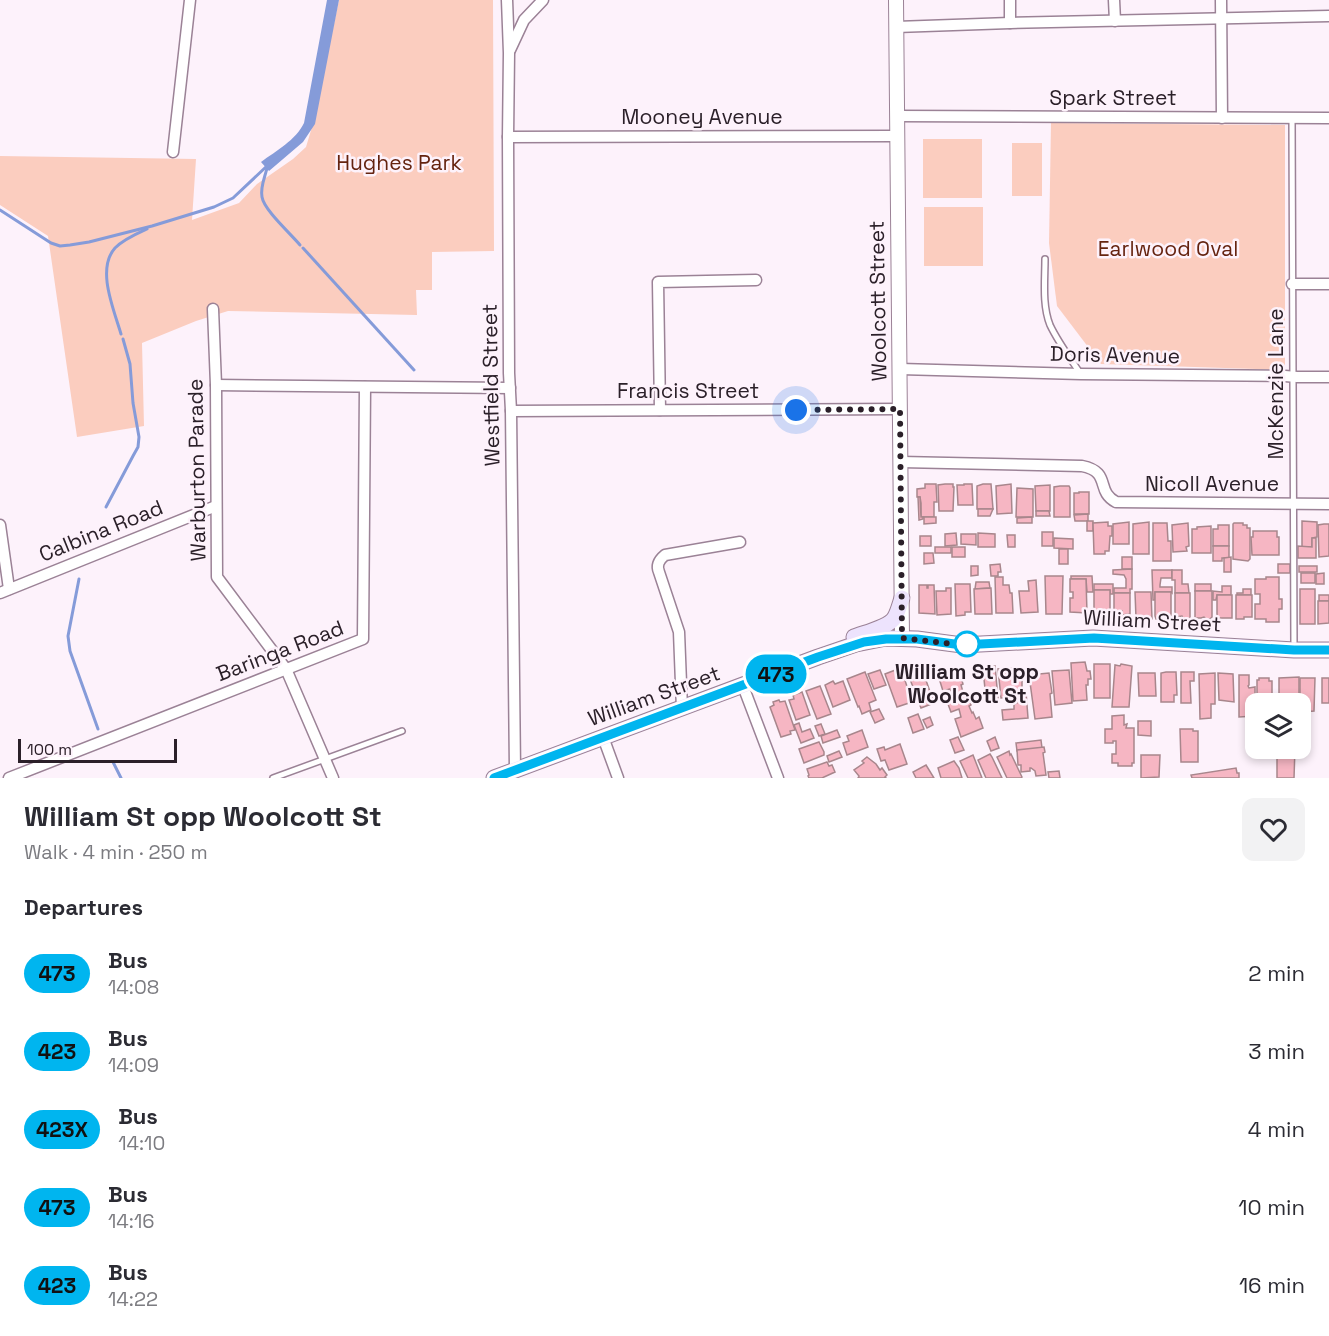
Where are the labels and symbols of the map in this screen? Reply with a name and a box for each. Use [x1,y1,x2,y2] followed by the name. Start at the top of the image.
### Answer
[1049,84,1177,111] street label: Spark Street
[621,103,783,130] street label: Mooney Avenue
[336,149,462,176] park label: Hughes Park
[863,220,892,382] street label: Woolcott Street
[1098,235,1238,262] park label: Earlwood Oval
[476,303,505,467] street label: Westfield Street
[1262,308,1289,460] street label: McKenzie Lane
[1050,340,1180,369] street label: Doris Avenue
[617,377,759,404] street label: Francis Street
[181,378,212,562] street label: Warburton Parade
[781,395,811,425] your location
[1145,470,1279,497] street label: Nicoll Avenue
[35,493,167,568] street label: Calbina Road
[1082,603,1222,638] street label: William Street
[212,614,347,687] street label: Baringa Road
[954,631,980,657] marker: William St opp Woolcott St
[742,654,810,694] line badge: 473
[895,658,1039,709] place label: William St opp Woolcott St
[584,659,724,732] street label: William Street
[18,736,177,764] scale bar

